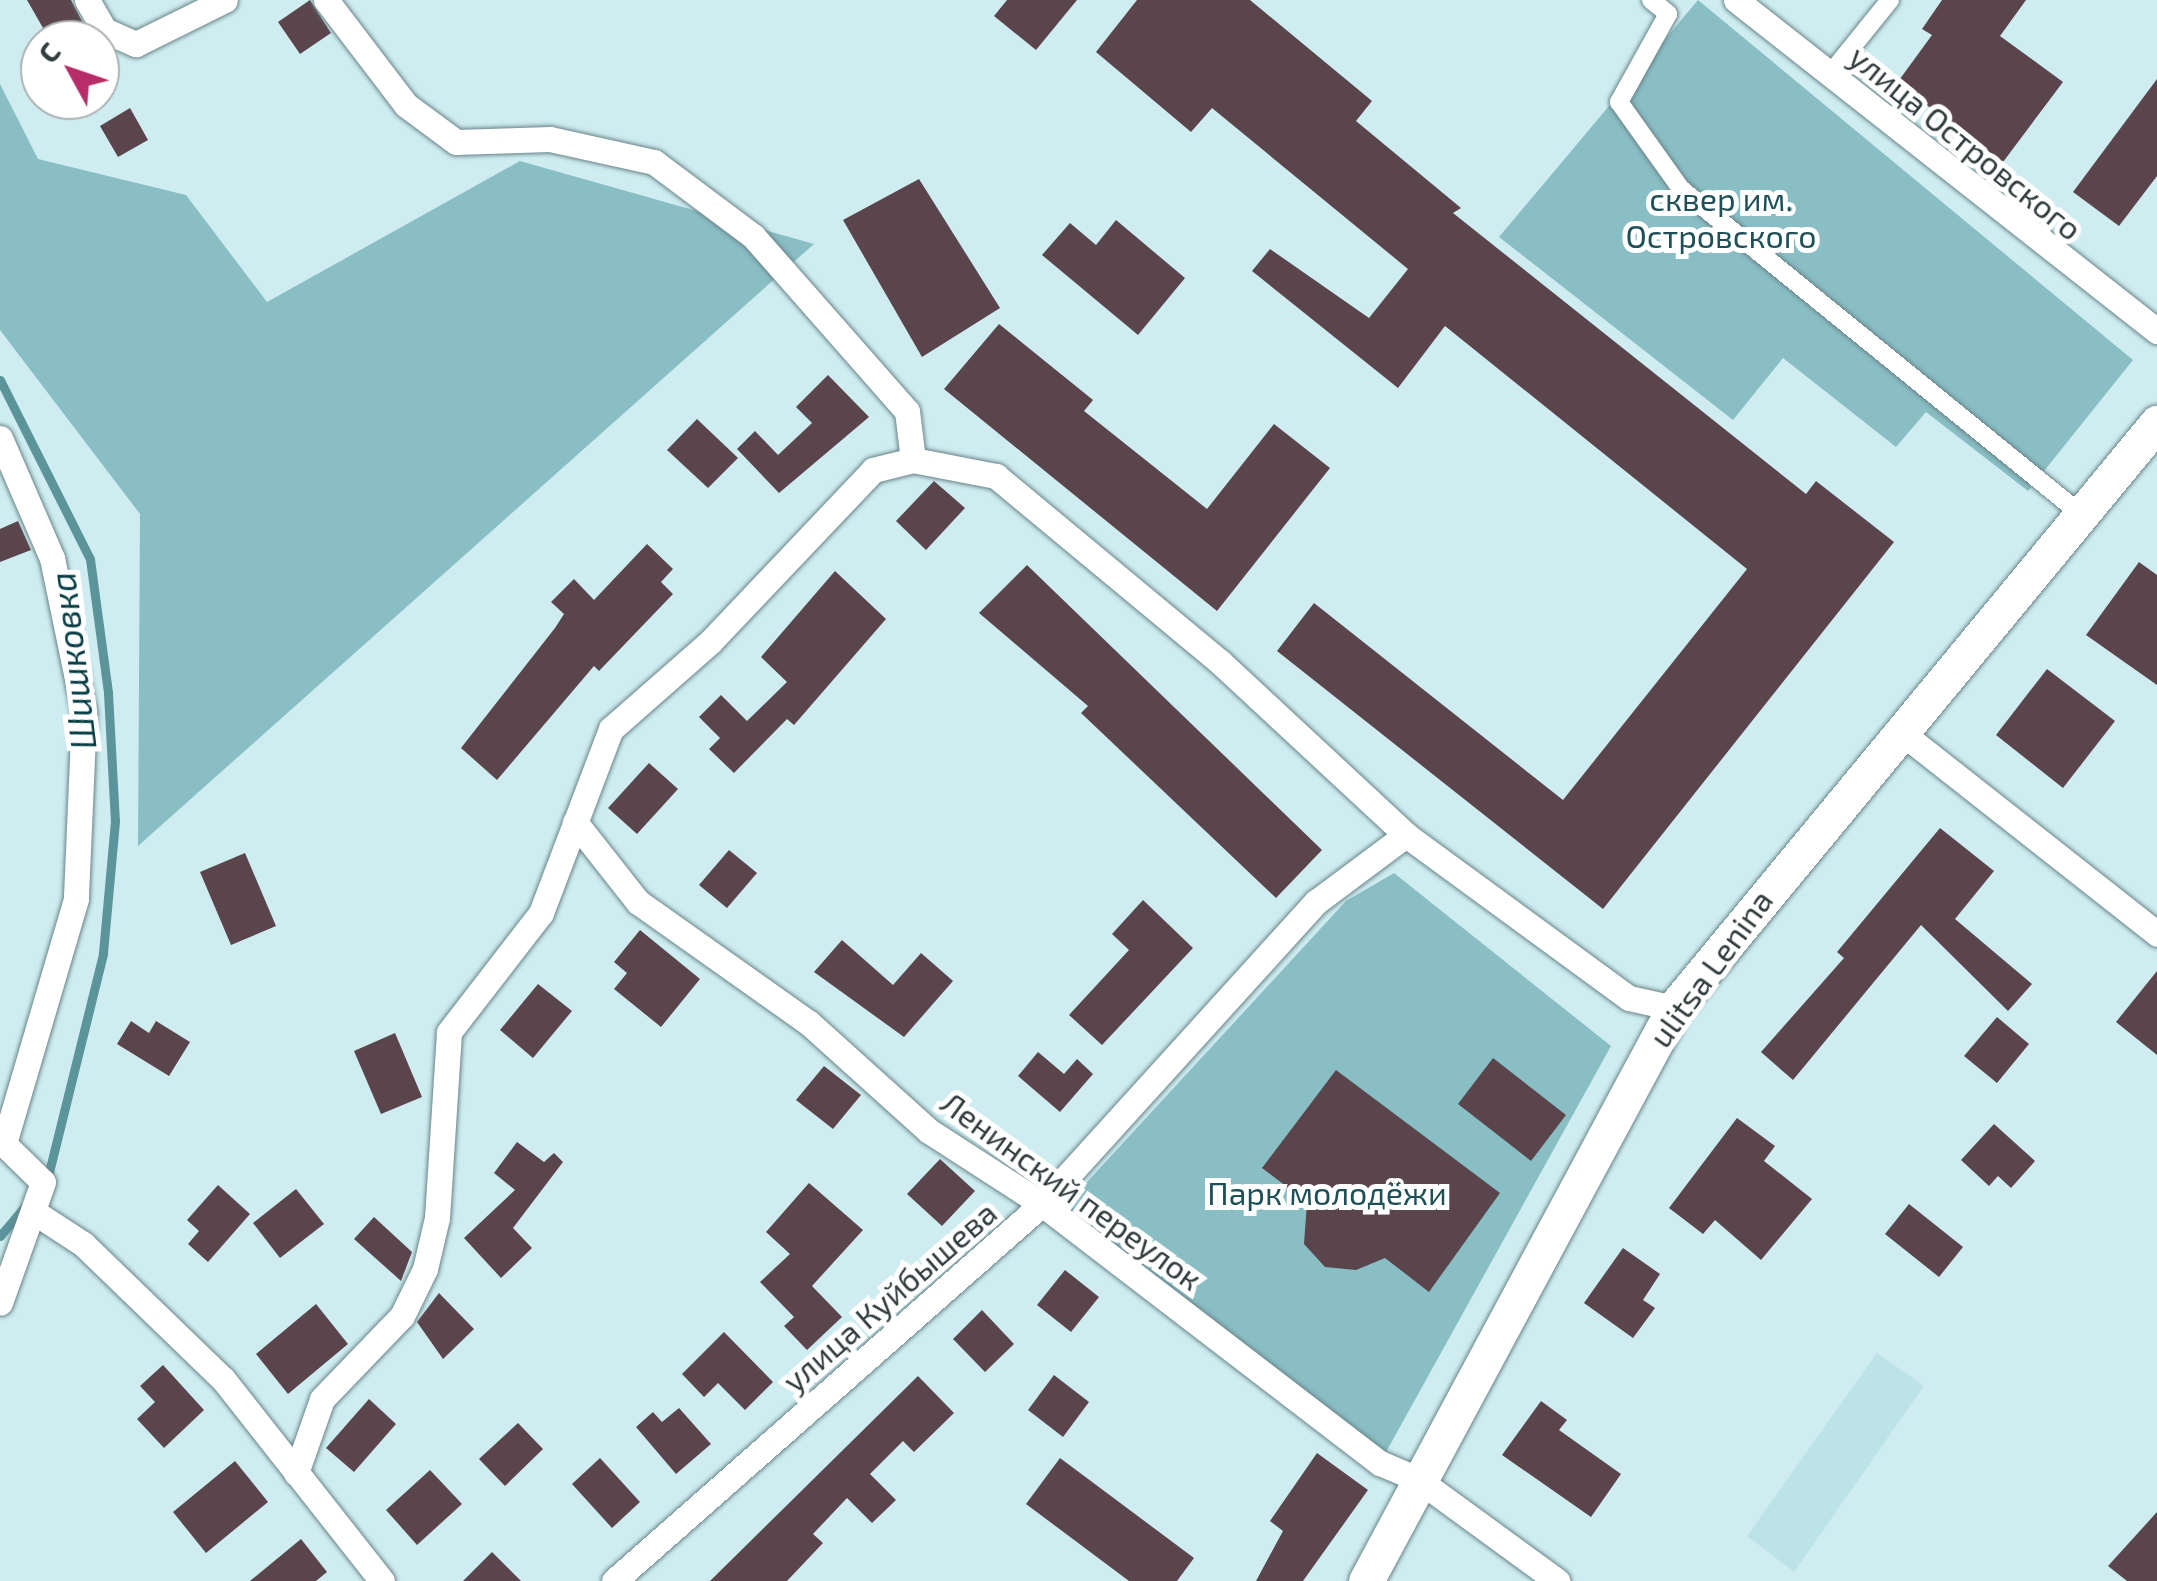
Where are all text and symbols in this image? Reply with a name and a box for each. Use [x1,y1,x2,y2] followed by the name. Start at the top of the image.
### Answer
[20,20,120,120] north arrow
[30,35,67,69] text: С
[1842,37,2090,247] street label: улица Островского
[1625,180,1817,255] park label: сквер им. Островского
[40,570,104,752] water label: Шишковка
[1640,882,1780,1054] street label: ulitsa Lenina
[934,1083,1210,1297] street label: Ленинский переулок
[1207,1173,1447,1211] park label: Парк молодёжи
[774,1193,1004,1399] street label: улица Куйбышева

